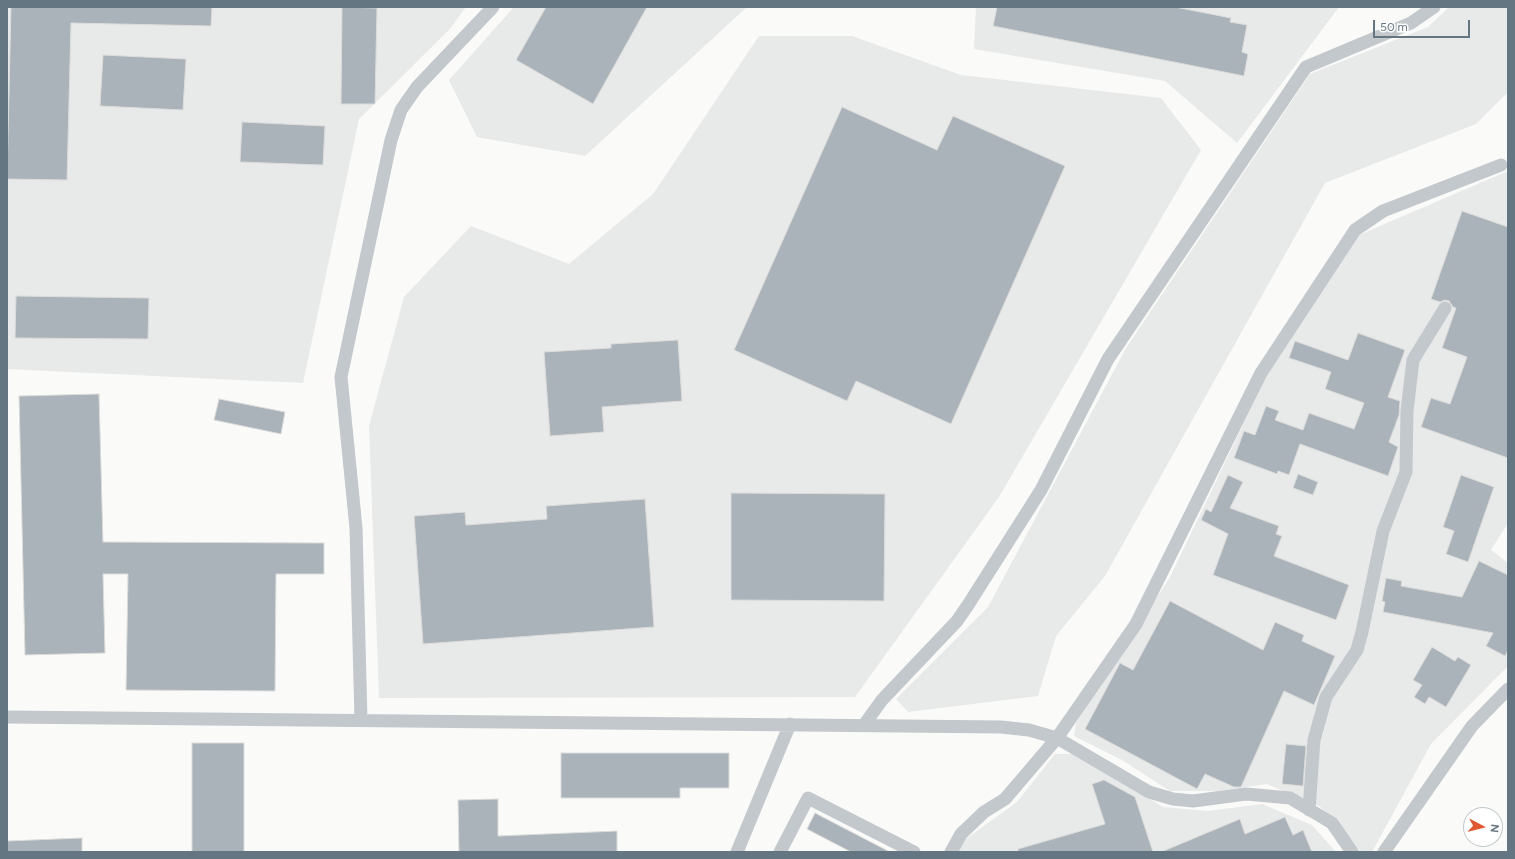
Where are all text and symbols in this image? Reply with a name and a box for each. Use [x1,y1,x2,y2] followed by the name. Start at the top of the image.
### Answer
[1375,12,1472,38] scale bar
[1380,20,1408,34] text: 50 m
[1463,807,1503,847] north arrow
[1487,823,1501,833] text: N

